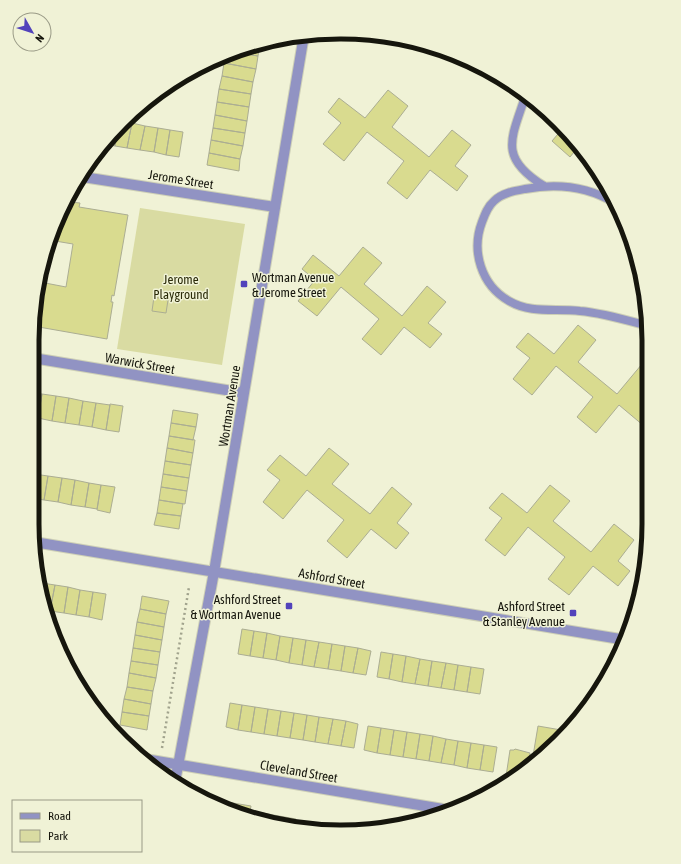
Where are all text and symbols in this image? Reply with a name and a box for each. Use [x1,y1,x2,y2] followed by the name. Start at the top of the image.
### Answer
[12,12,52,52] north arrow
[33,32,46,45] text: N
[147,167,215,192] street label: Jerome Street
[252,270,334,300] place label: Wortman Avenue & Jerome Street
[153,272,209,302] park label: Jerome Playground
[239,279,249,289] marker: Wortman Avenue & Jerome Street
[104,350,176,377] street label: Warwick Street
[216,364,243,448] street label: Wortman Avenue
[297,565,367,592] street label: Ashford Street
[190,592,281,622] place label: Ashford Street & Wortman Avenue
[483,599,565,629] place label: Ashford Street & Stanley Avenue
[284,601,294,611] marker: Ashford Street & Wortman Avenue
[568,608,578,618] marker: Ashford Street & Stanley Avenue
[259,757,339,786] street label: Cleveland Street
[12,800,142,852] legend
[48,809,71,823] text: Road
[48,829,69,843] text: Park

